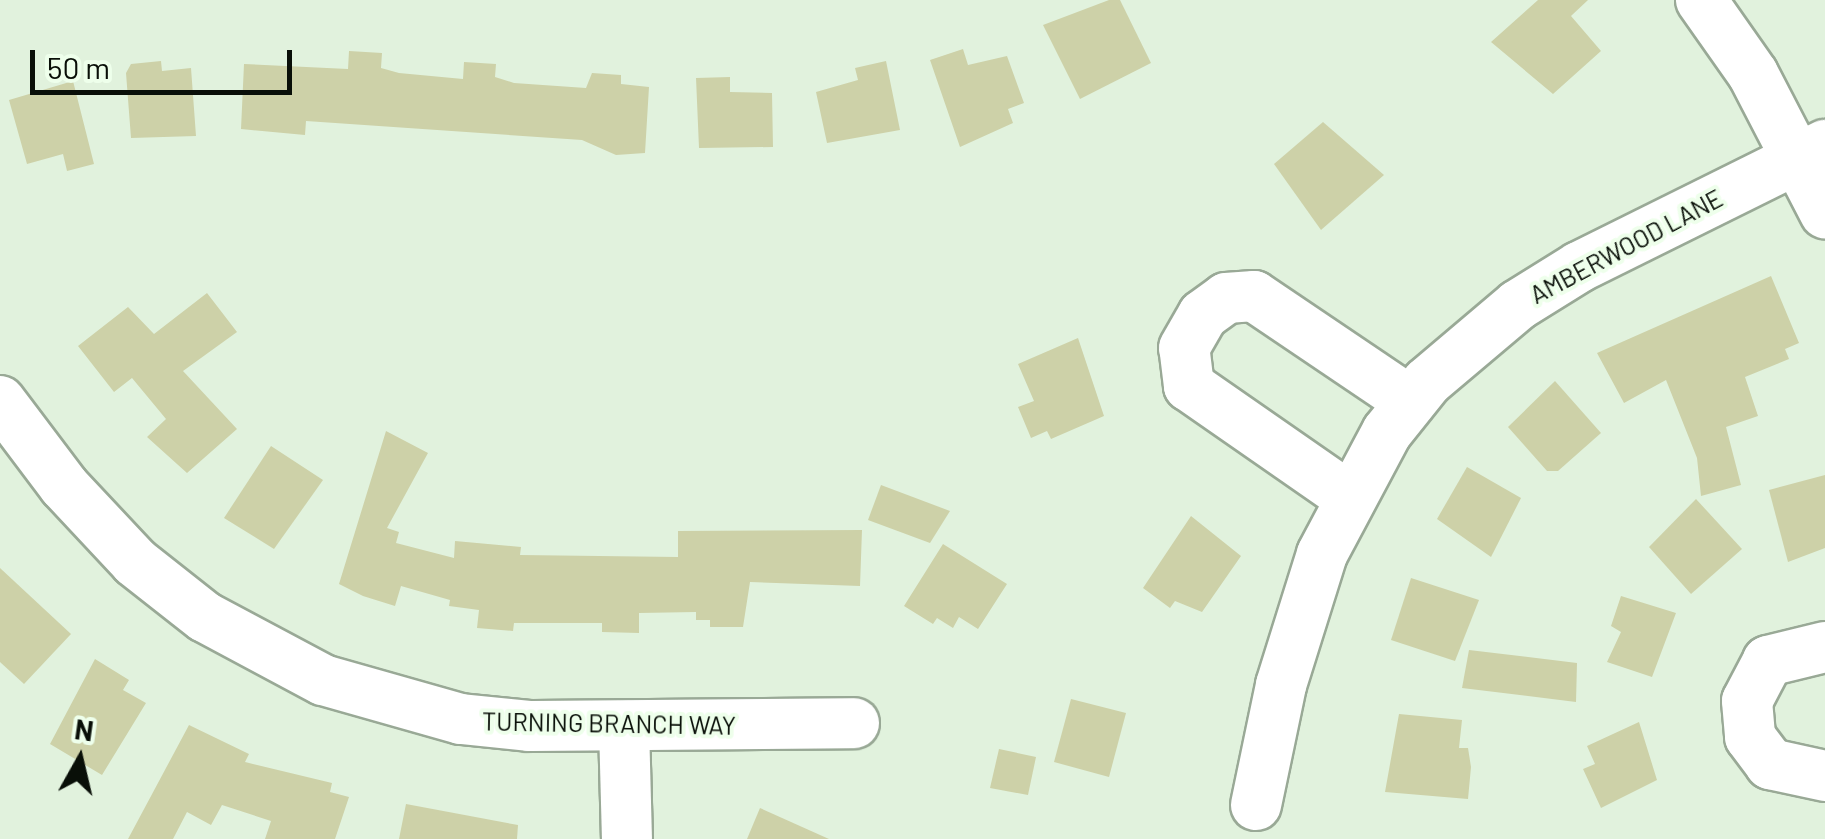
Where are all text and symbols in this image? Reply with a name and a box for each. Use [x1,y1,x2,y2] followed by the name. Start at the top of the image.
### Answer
[35,30,298,92] scale bar
[47,49,110,85] text: 50 m
[1524,183,1728,309] street label: AMBERWOOD LANE
[482,706,736,740] street label: TURNING BRANCH WAY
[30,709,130,809] north arrow
[73,711,96,747] text: N

